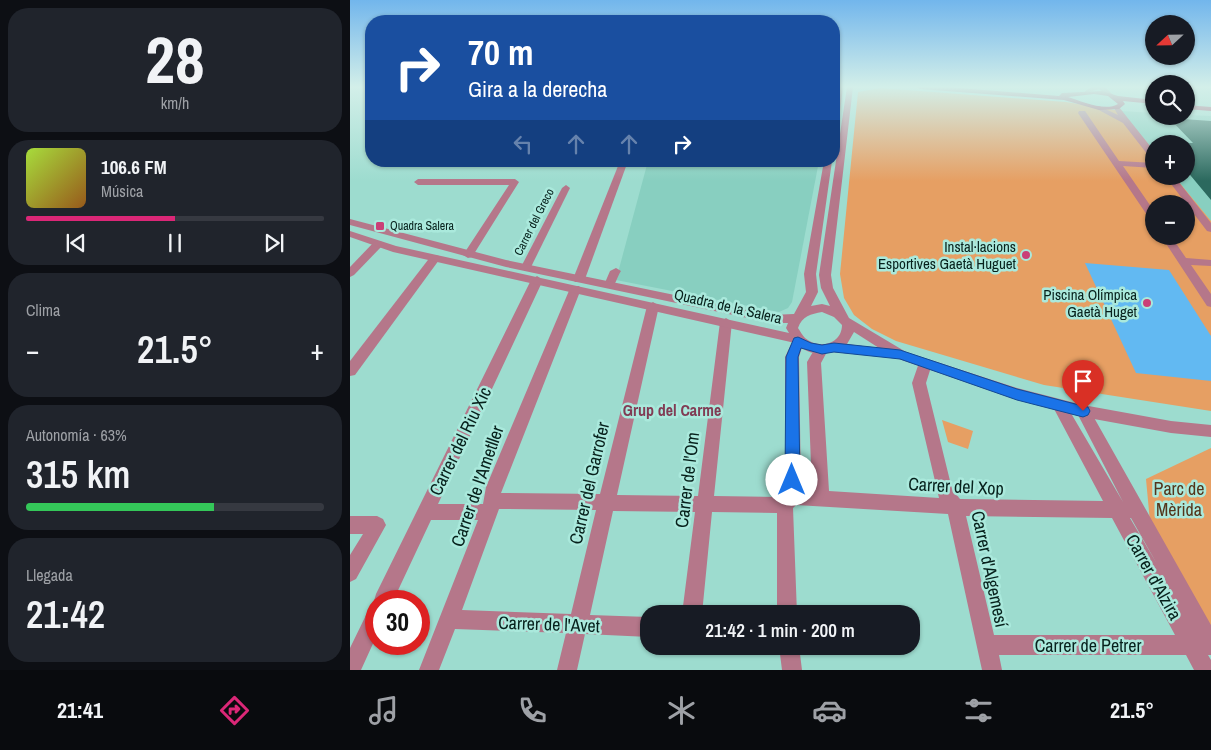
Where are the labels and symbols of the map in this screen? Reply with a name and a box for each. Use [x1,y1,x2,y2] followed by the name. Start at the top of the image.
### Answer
[1145,15,1195,65] north arrow
[510,186,558,258] street label: Carrer del Greco
[390,218,455,234] place label: Quadra Salera
[374,220,386,232] marker: Quadra Salera
[878,236,1017,274] place label: Instal·lacions Esportives Gaetà Huguet
[1020,249,1032,261] marker: Instal·lacions Esportives Gaetà Huguet
[672,283,784,329] street label: Quadra de la Salera
[1043,284,1138,322] place label: Piscina Olímpica Gaetà Huget
[1141,297,1153,309] marker: Piscina Olímpica Gaetà Huget
[1062,360,1104,411] pin
[423,382,497,500] street label: Carrer del Riu Xic
[623,399,721,421] district label: Grup del Carme
[563,419,615,547] street label: Carrer del Garrofer
[445,422,509,550] street label: Carrer de l'Ametller
[669,431,705,529] street label: Carrer de l'Om
[765,453,817,505] position arrow
[908,471,1004,501] street label: Carrer del Xop
[1154,476,1204,522] park label: Parc de Mèrida
[965,508,1015,630] street label: Carrer d'Algemesí
[1120,530,1188,624] street label: Carrer d'Alzira
[365,590,430,655] speed limit sign: 30
[498,610,600,638] street label: Carrer de l'Avet
[1035,633,1141,658] street label: Carrer de Petrer

